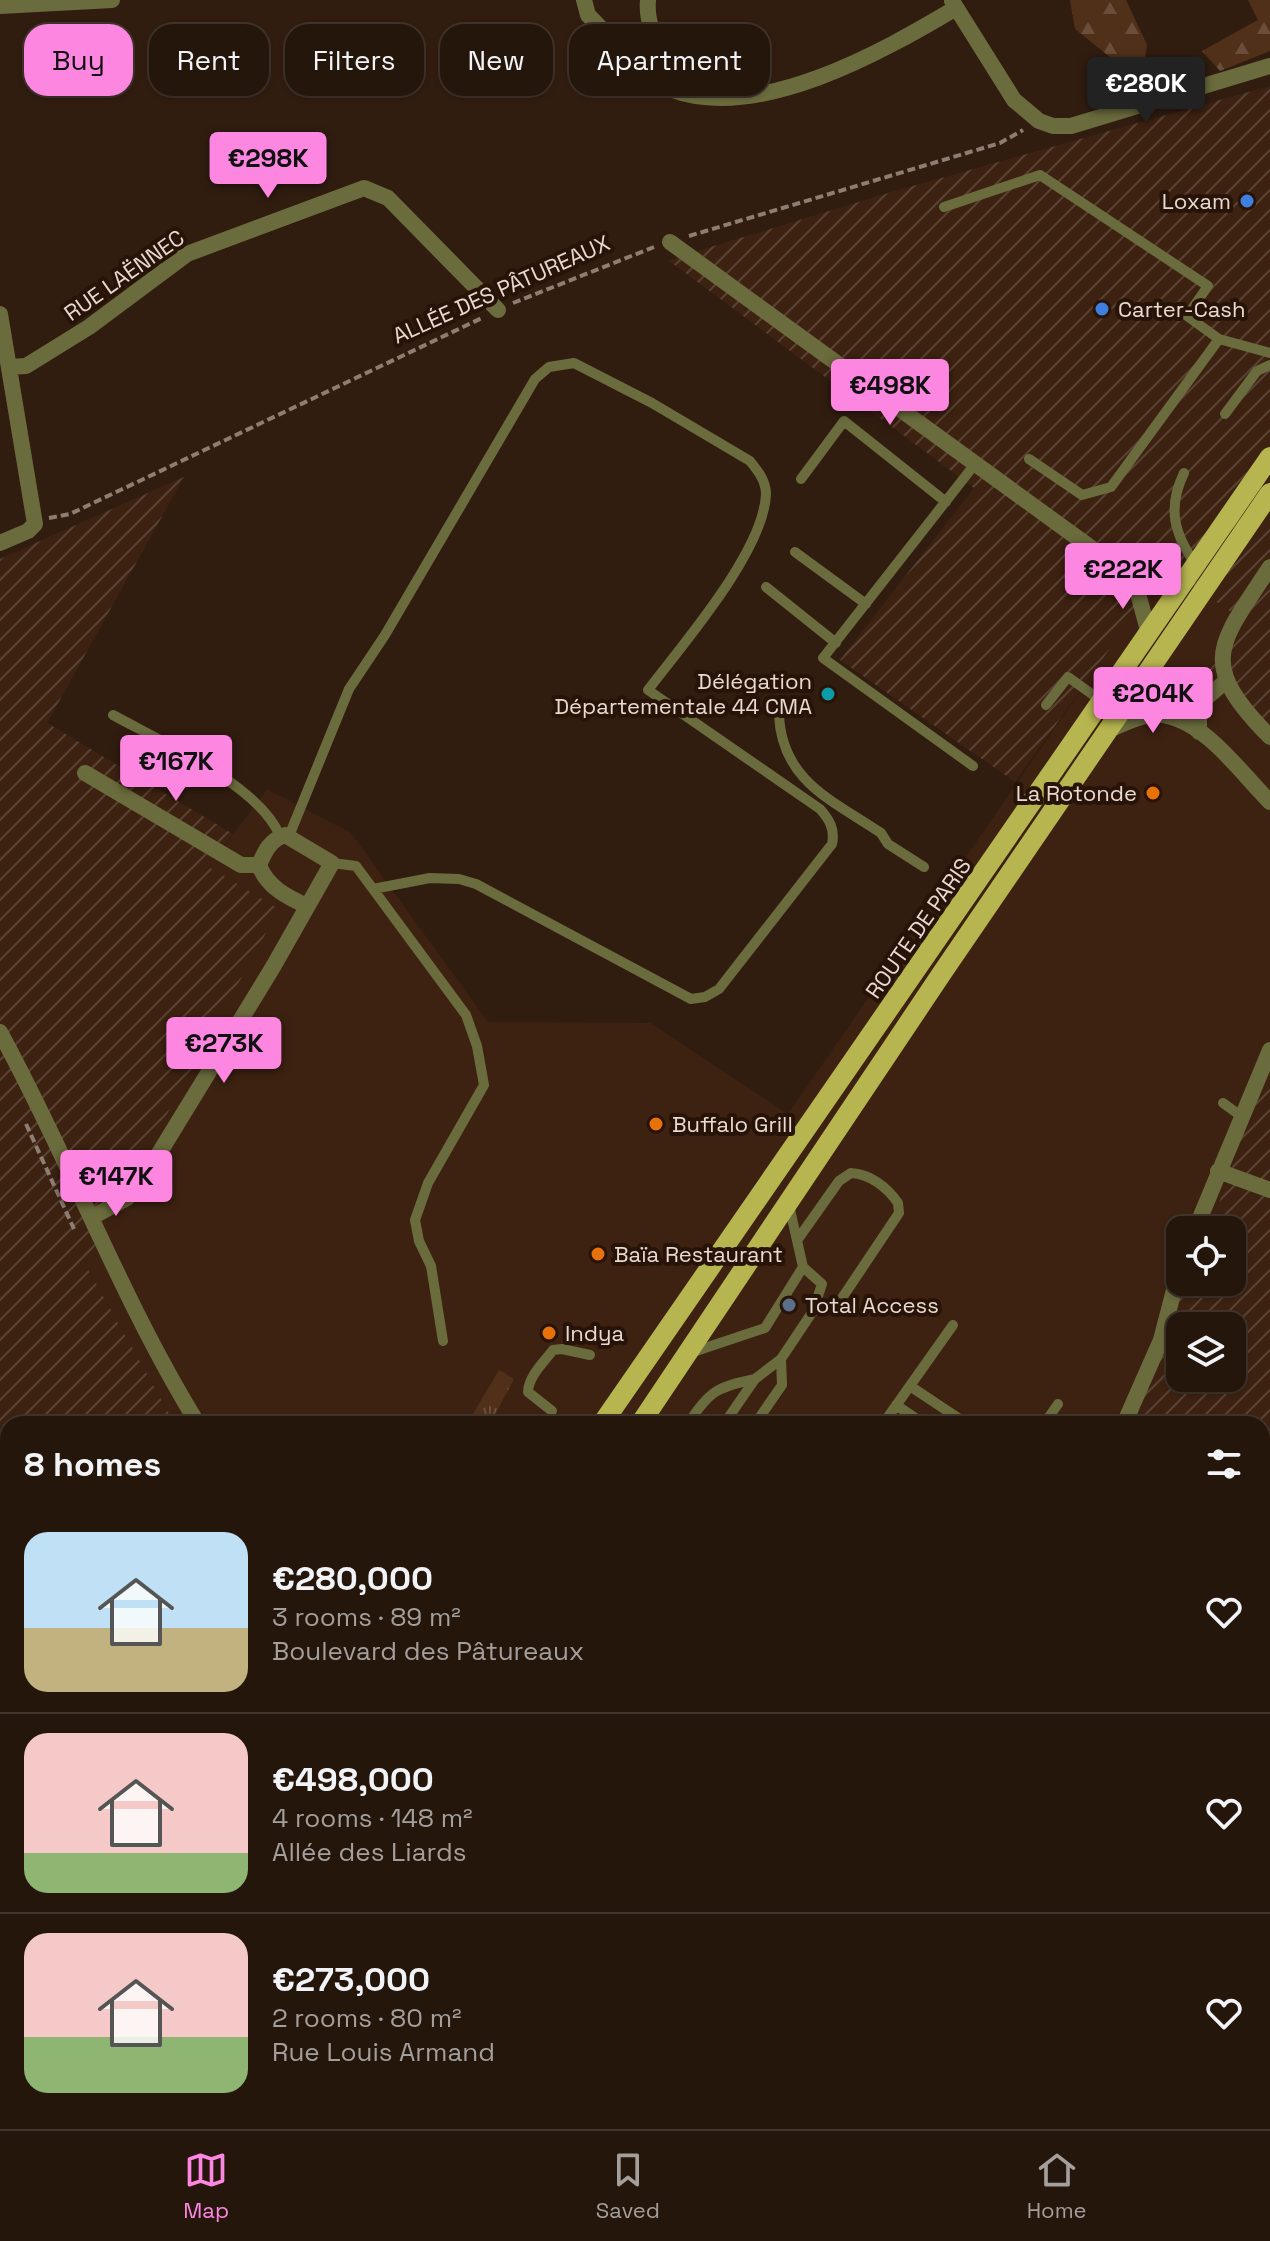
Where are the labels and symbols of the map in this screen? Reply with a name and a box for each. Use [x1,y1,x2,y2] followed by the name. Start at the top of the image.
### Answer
[1090,57,1202,125] pin: €280K
[212,132,324,200] pin: €298K
[1162,187,1231,215] place label: Loxam
[1238,192,1256,210] marker: Loxam
[58,223,190,327] street label: RUE LAËNNEC
[388,228,614,350] street label: ALLÉE DES PÂTUREAUX
[1118,295,1245,323] place label: Carter-Cash
[1093,300,1111,318] marker: Carter-Cash
[834,359,946,427] pin: €498K
[1067,543,1179,611] pin: €222K
[554,667,812,720] place label: Délégation Départementale 44 CMA
[1097,667,1209,735] pin: €204K
[819,685,837,703] marker: Délégation Départementale 44 CMA
[120,735,232,803] pin: €167K
[1016,779,1137,807] place label: La Rotonde
[1144,784,1162,802] marker: La Rotonde
[859,852,977,1004] street label: ROUTE DE PARIS
[168,1017,280,1085] pin: €273K
[672,1110,793,1138] place label: Buffalo Grill
[647,1115,665,1133] marker: Buffalo Grill
[60,1150,172,1218] pin: €147K
[614,1240,783,1268] place label: Baïa Restaurant
[589,1245,607,1263] marker: Baïa Restaurant
[805,1291,939,1319] place label: Total Access
[780,1296,798,1314] marker: Total Access
[565,1319,624,1347] place label: Indya
[540,1324,558,1342] marker: Indya

